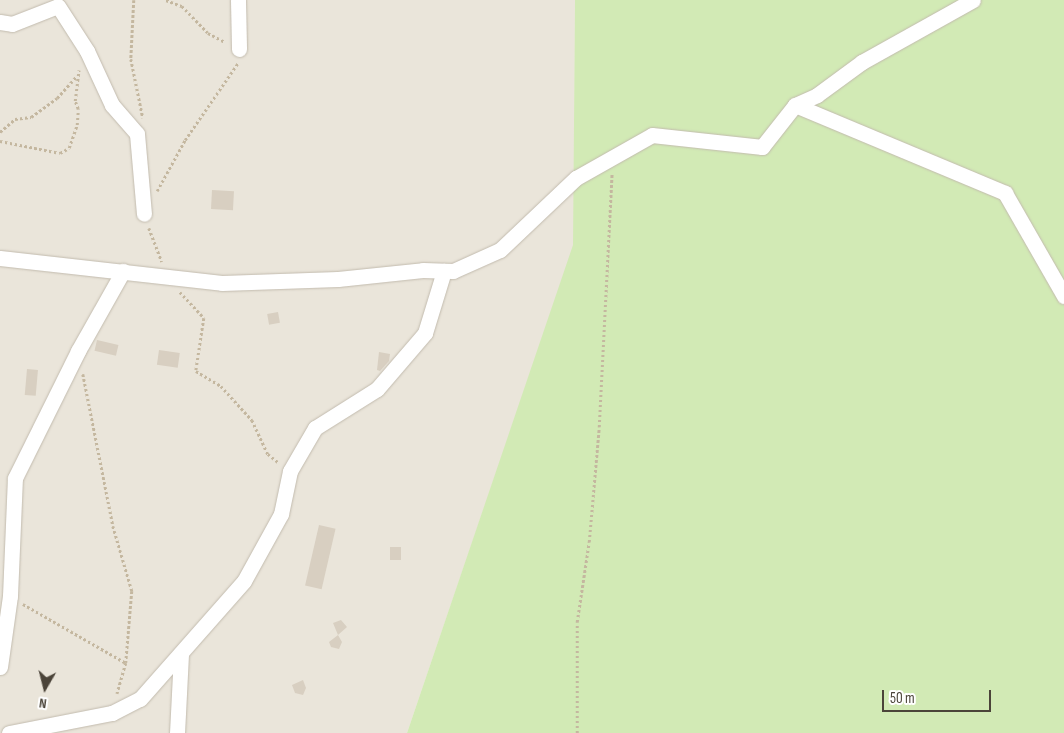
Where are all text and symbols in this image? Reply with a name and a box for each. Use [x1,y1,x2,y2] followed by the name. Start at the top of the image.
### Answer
[20,663,70,713] north arrow
[884,680,993,712] scale bar
[890,689,915,708] text: 50 m
[38,694,48,712] text: N

